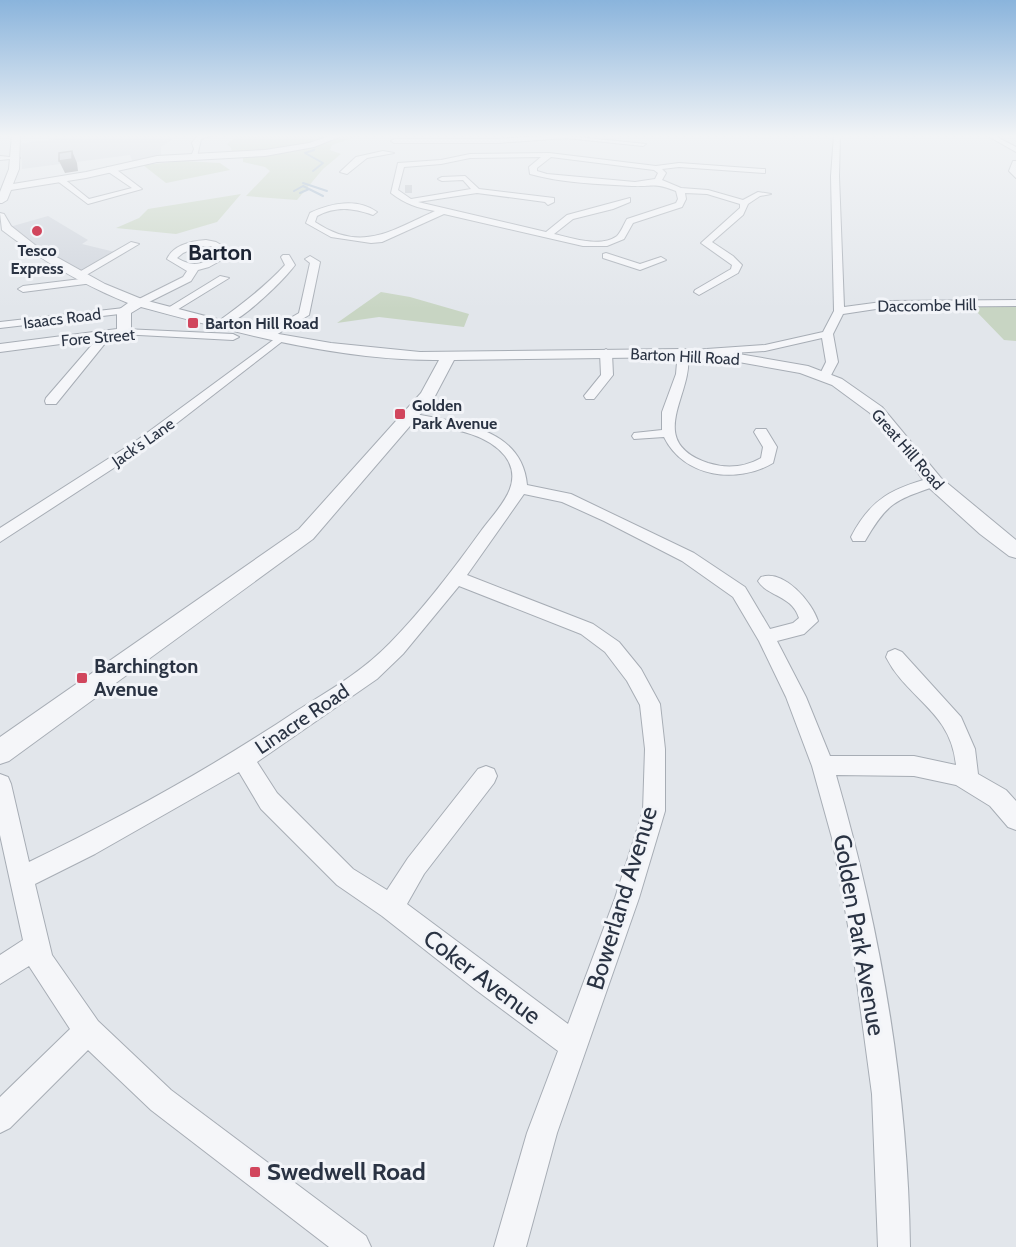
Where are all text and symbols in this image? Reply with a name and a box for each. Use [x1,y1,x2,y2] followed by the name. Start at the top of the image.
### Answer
[30,224,44,238] marker: Tesco Express
[188,239,252,266] district label: Barton
[10,241,64,278] place label: Tesco Express
[877,295,977,316] street label: Daccombe Hill
[22,304,102,333] street label: Isaacs Road
[205,314,319,333] place label: Barton Hill Road
[186,316,200,330] marker: Barton Hill Road
[60,325,136,350] street label: Fore Street
[630,344,740,369] street label: Barton Hill Road
[412,396,497,433] place label: Golden Park Avenue
[867,405,948,494] street label: Great Hill Road
[393,407,407,421] marker: Golden Park Avenue
[108,414,178,471] street label: Jack's Lane
[94,654,198,701] place label: Barchington Avenue
[75,671,89,685] marker: Barchington Avenue
[250,679,354,759] street label: Linacre Road
[580,803,663,993] street label: Bowerland Avenue
[828,832,891,1038] street label: Golden Park Avenue
[418,923,547,1030] street label: Coker Avenue
[267,1157,426,1186] place label: Swedwell Road
[248,1165,262,1179] marker: Swedwell Road

